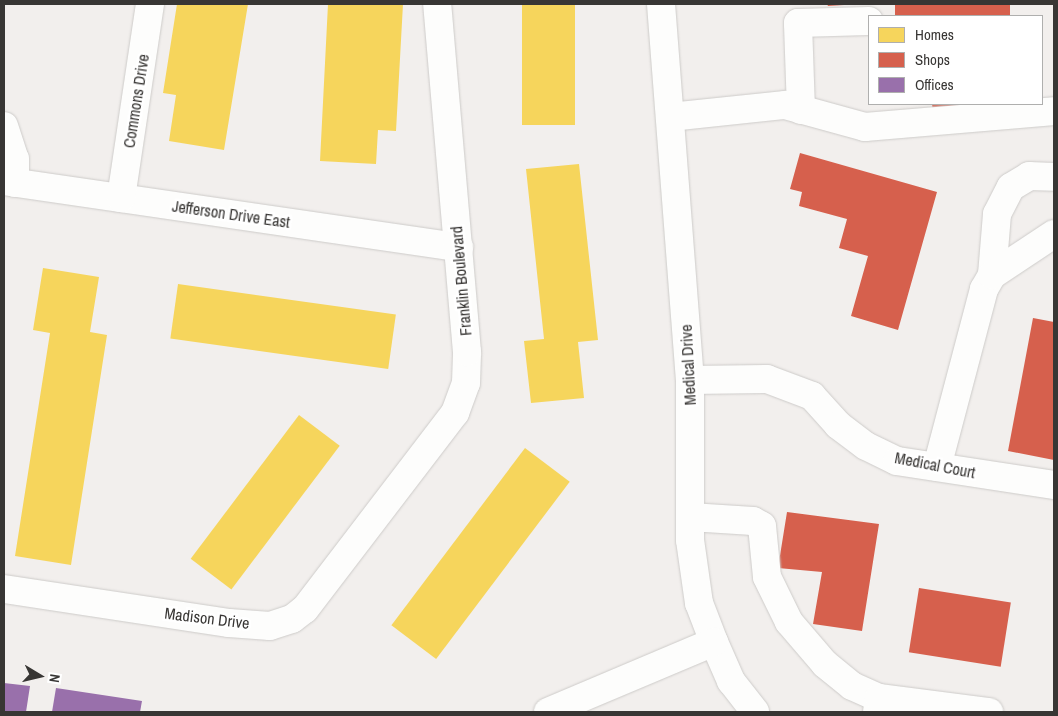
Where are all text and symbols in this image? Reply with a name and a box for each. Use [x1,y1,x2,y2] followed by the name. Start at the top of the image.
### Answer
[868,15,1043,105] legend
[915,24,954,45] text: Homes
[915,49,950,70] text: Shops
[119,53,153,149] street label: Commons Drive
[915,74,954,95] text: Offices
[171,196,291,232] street label: Jefferson Drive East
[447,225,475,337] street label: Franklin Boulevard
[676,324,700,406] street label: Medical Drive
[893,448,977,482] street label: Medical Court
[163,603,251,633] street label: Madison Drive
[15,651,65,701] north arrow
[45,673,64,684] text: N

